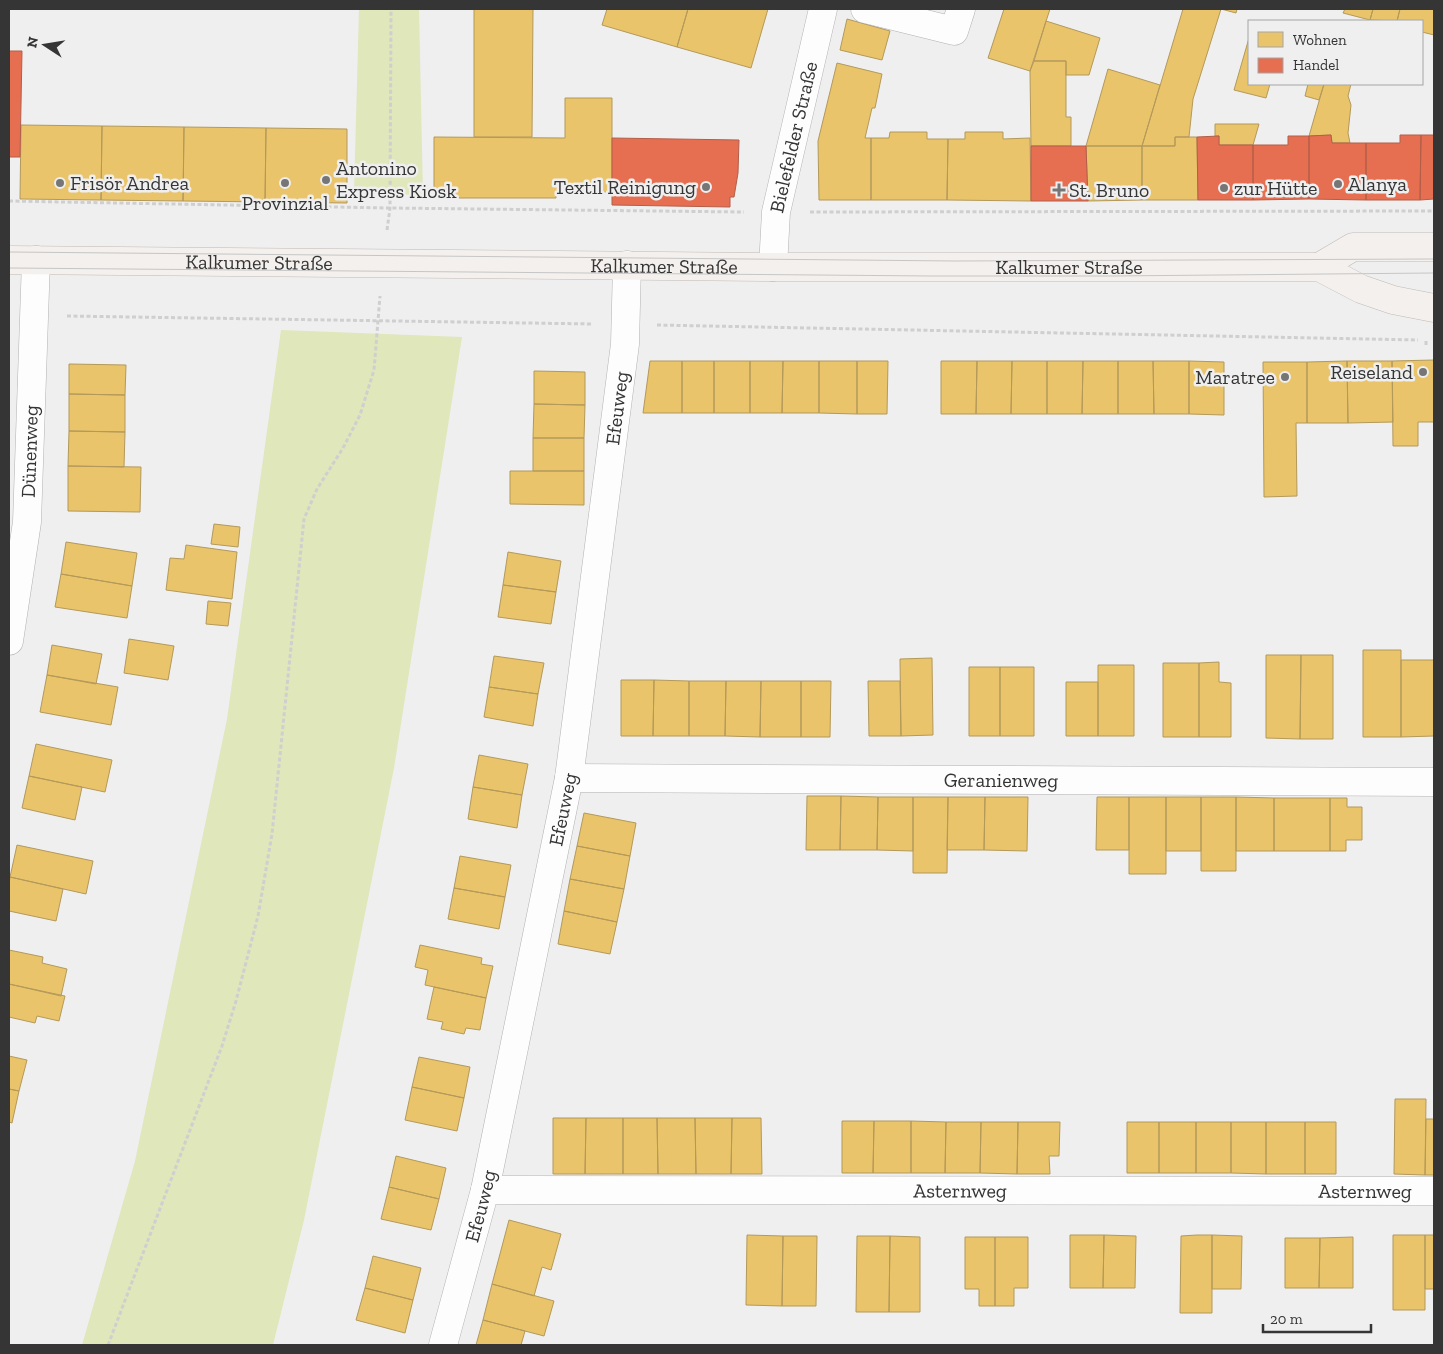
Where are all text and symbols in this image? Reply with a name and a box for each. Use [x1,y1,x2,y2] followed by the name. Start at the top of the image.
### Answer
[20,20,70,70] north arrow
[1248,20,1423,85] legend
[1293,31,1347,49] text: Wohnen
[23,35,42,49] text: N
[1293,56,1339,74] text: Handel
[764,59,822,215] street label: Bielefelder Straße
[336,156,457,203] place label: Antonino Express Kiosk
[70,171,189,195] place label: Frisör Andrea
[1348,172,1407,196] place label: Alanya
[320,174,332,186] marker: Antonino Express Kiosk
[554,175,696,199] place label: Textil Reinigung
[1234,176,1317,200] place label: zur Hütte
[54,177,66,189] marker: Frisör Andrea
[279,177,291,189] marker: Provinzial
[1069,178,1149,202] place label: St. Bruno
[1332,178,1344,190] marker: Alanya
[700,181,712,193] marker: Textil Reinigung
[1218,182,1230,194] marker: zur Hütte
[1053,184,1065,196] marker: St. Bruno
[242,191,328,215] place label: Provinzial
[185,250,333,275] street label: Kalkumer Straße
[590,253,738,279] street label: Kalkumer Straße
[995,255,1143,279] street label: Kalkumer Straße
[1330,360,1413,384] place label: Reiseland
[1195,365,1275,389] place label: Maratree
[1417,366,1429,378] marker: Reiseland
[600,370,633,446] street label: Efeuweg
[1279,371,1291,383] marker: Maratree
[16,405,43,498] street label: Dünenweg
[944,768,1058,792] street label: Geranienweg
[543,771,582,848] street label: Efeuweg
[459,1168,501,1245] street label: Efeuweg
[913,1178,1007,1203] street label: Asternweg
[1318,1179,1412,1203] street label: Asternweg
[1263,1302,1370,1334] scale bar
[1270,1310,1303,1328] text: 20 m

